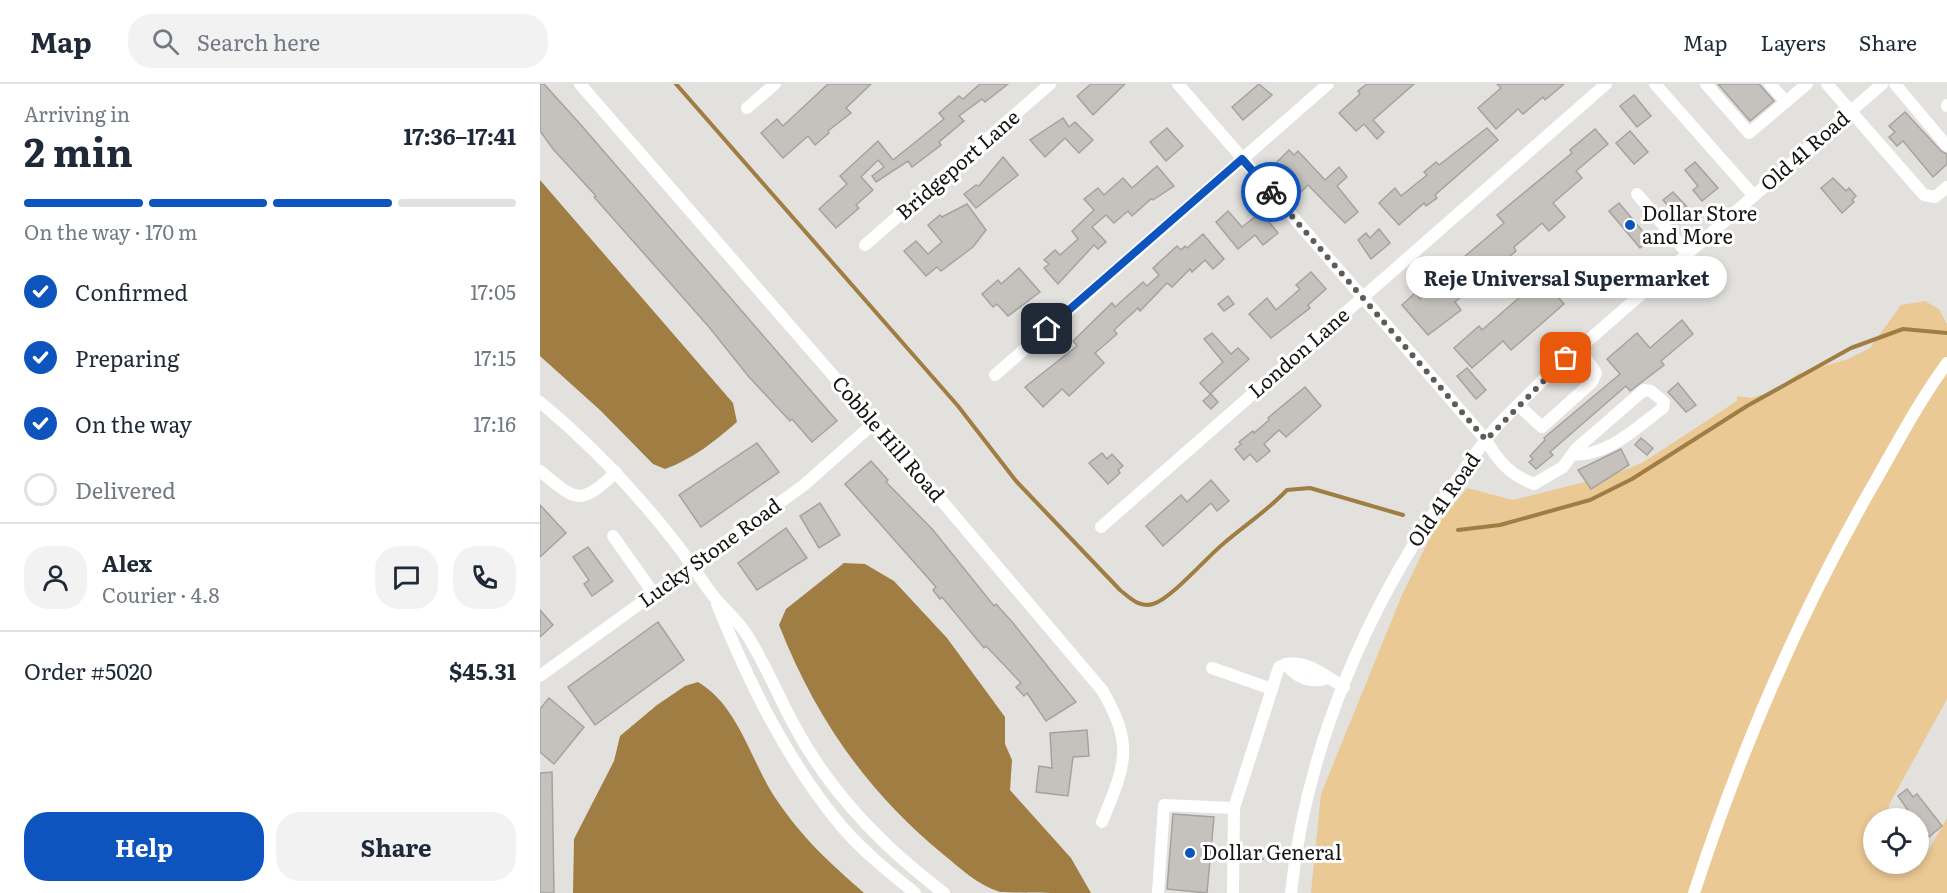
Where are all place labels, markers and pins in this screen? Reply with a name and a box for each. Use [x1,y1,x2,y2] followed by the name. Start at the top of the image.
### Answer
[1642,197,1757,250] place label: Dollar Store and More
[1623,218,1637,232] marker: Dollar Store and More
[1406,256,1726,298] callout: Reje Universal Supermarket
[1021,303,1072,354] pin
[1540,332,1591,383] pin
[1202,836,1342,866] place label: Dollar General
[1183,846,1197,860] marker: Dollar General

